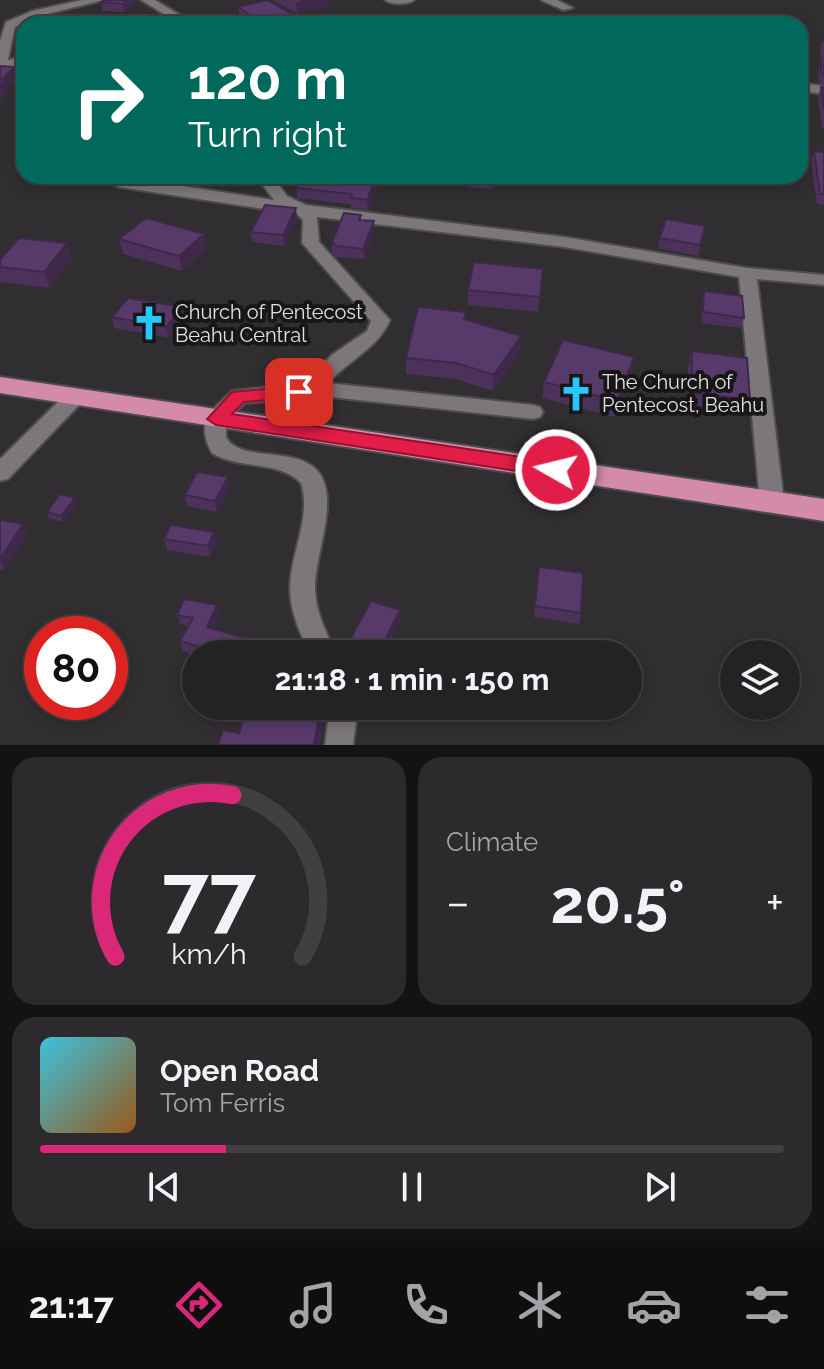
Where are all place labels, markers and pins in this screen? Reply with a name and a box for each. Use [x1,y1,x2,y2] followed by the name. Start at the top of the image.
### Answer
[175,300,363,347] place label: Church of Pentecost Beahu Central
[130,304,168,342] church icon: Church of Pentecost Beahu Central
[265,358,333,426] pin
[602,370,764,417] place label: The Church of Pentecost, Beahu
[557,375,595,413] church icon: The Church of Pentecost, Beahu

